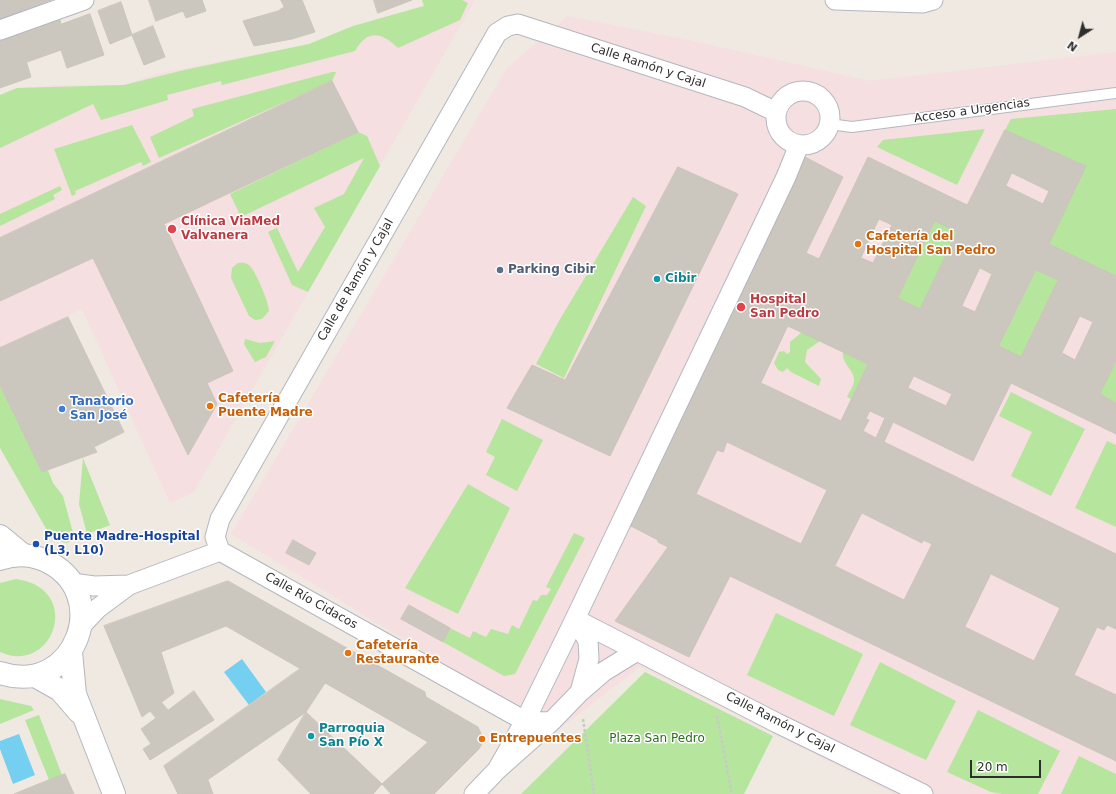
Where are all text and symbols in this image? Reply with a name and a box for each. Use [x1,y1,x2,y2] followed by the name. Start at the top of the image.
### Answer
[1060,16,1100,56] north arrow
[1065,38,1080,54] text: N
[589,41,707,91] street label: Calle Ramón y Cajal
[913,96,1031,126] street label: Acceso a Urgencias
[181,215,280,243] place label: Clínica ViaMed Valvanera
[315,216,397,344] street label: Calle de Ramón y Cajal
[166,223,178,235] marker: Clínica ViaMed Valvanera
[866,230,995,258] place label: Cafetería del Hospital San Pedro
[853,239,863,249] marker: Cafetería del Hospital San Pedro
[508,263,595,277] place label: Parking Cibir
[495,265,505,275] marker: Parking Cibir
[665,272,697,286] place label: Cibir
[652,274,662,284] marker: Cibir
[750,293,819,321] place label: Hospital San Pedro
[735,301,747,313] marker: Hospital San Pedro
[218,392,313,420] place label: Cafetería Puente Madre
[70,395,134,423] place label: Tanatorio San José
[205,401,215,411] marker: Cafetería Puente Madre
[57,404,67,414] marker: Tanatorio San José
[44,530,200,558] place label: Puente Madre-Hospital (L3, L10)
[31,539,41,549] marker: Puente Madre-Hospital (L3, L10)
[262,570,360,632] street label: Calle Río Cidacos
[356,639,439,667] place label: Cafetería Restaurante
[343,648,353,658] marker: Cafetería Restaurante
[723,689,837,757] street label: Calle Ramón y Cajal
[319,722,385,750] place label: Parroquia San Pío X
[306,731,316,741] marker: Parroquia San Pío X
[490,732,581,746] place label: Entrepuentes
[609,732,705,746] park label: Plaza San Pedro
[477,734,487,744] marker: Entrepuentes
[972,752,1043,778] scale bar
[977,760,1008,774] text: 20 m

